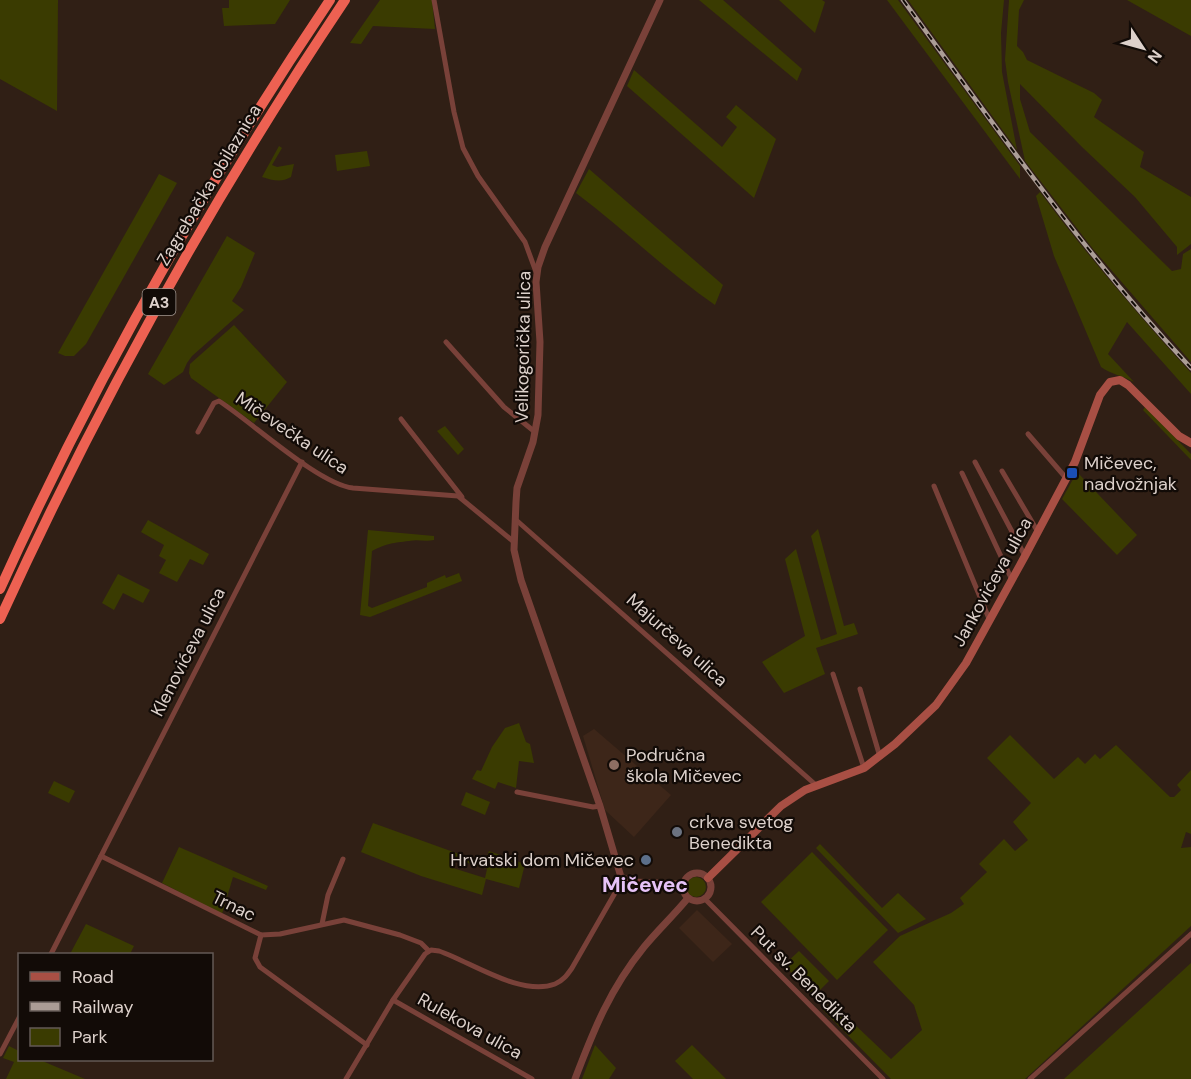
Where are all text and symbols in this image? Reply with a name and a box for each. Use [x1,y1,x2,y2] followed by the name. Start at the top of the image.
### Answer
[1113,18,1173,78] north arrow
[1143,46,1167,67] text: N
[151,100,267,270] street label: Zagrebačka obilaznica
[510,271,536,423] street label: Velikogorička ulica
[142,289,176,315] road number: A3
[231,386,353,480] street label: Mičevečka ulica
[1084,451,1177,496] place label: Mičevec, nadvožnjak
[1065,466,1079,480] marker: Mičevec, nadvožnjak
[947,513,1037,651] street label: Jankovićeva ulica
[145,583,231,721] street label: Klenovićeva ulica
[621,588,733,692] street label: Majurčeva ulica
[626,743,742,788] place label: Područna škola Mičevec
[607,758,621,772] marker: Područna škola Mičevec
[689,810,793,855] place label: crkva svetog Benedikta
[670,825,684,839] marker: crkva svetog Benedikta
[450,848,634,872] place label: Hrvatski dom Mičevec
[639,853,653,867] marker: Hrvatski dom Mičevec
[602,871,688,899] district label: Mičevec
[208,885,260,927] street label: Trnac
[746,921,862,1037] street label: Put sv. Benedikta
[18,953,213,1061] legend
[72,965,114,989] text: Road
[413,987,527,1065] street label: Rulekova ulica
[72,995,134,1019] text: Railway
[72,1025,108,1049] text: Park

